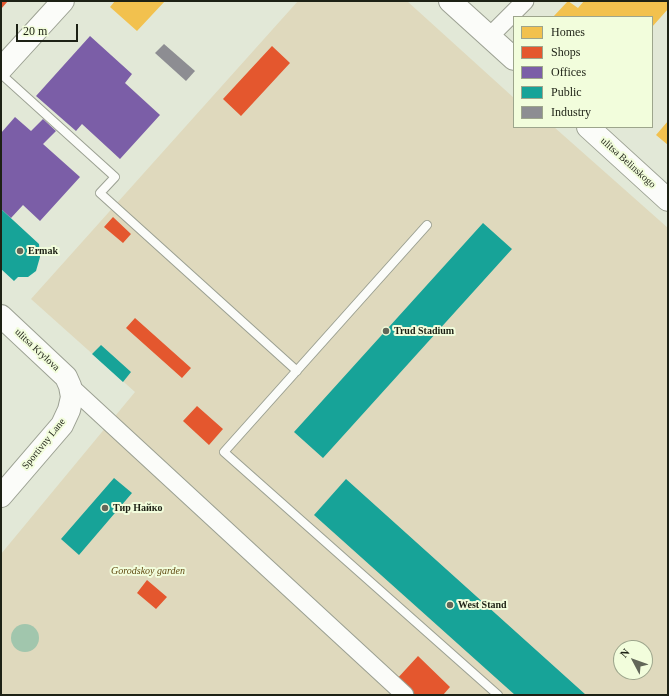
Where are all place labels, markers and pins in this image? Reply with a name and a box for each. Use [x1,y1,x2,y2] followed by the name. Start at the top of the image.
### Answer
[28,245,58,257] place label: Ermak
[15,246,25,256] marker: Ermak
[394,325,454,337] place label: Trud Stadium
[381,326,391,336] marker: Trud Stadium
[113,502,162,514] place label: Тир Найко
[100,503,110,513] marker: Тир Найко
[458,599,507,611] place label: West Stand
[445,600,455,610] marker: West Stand

